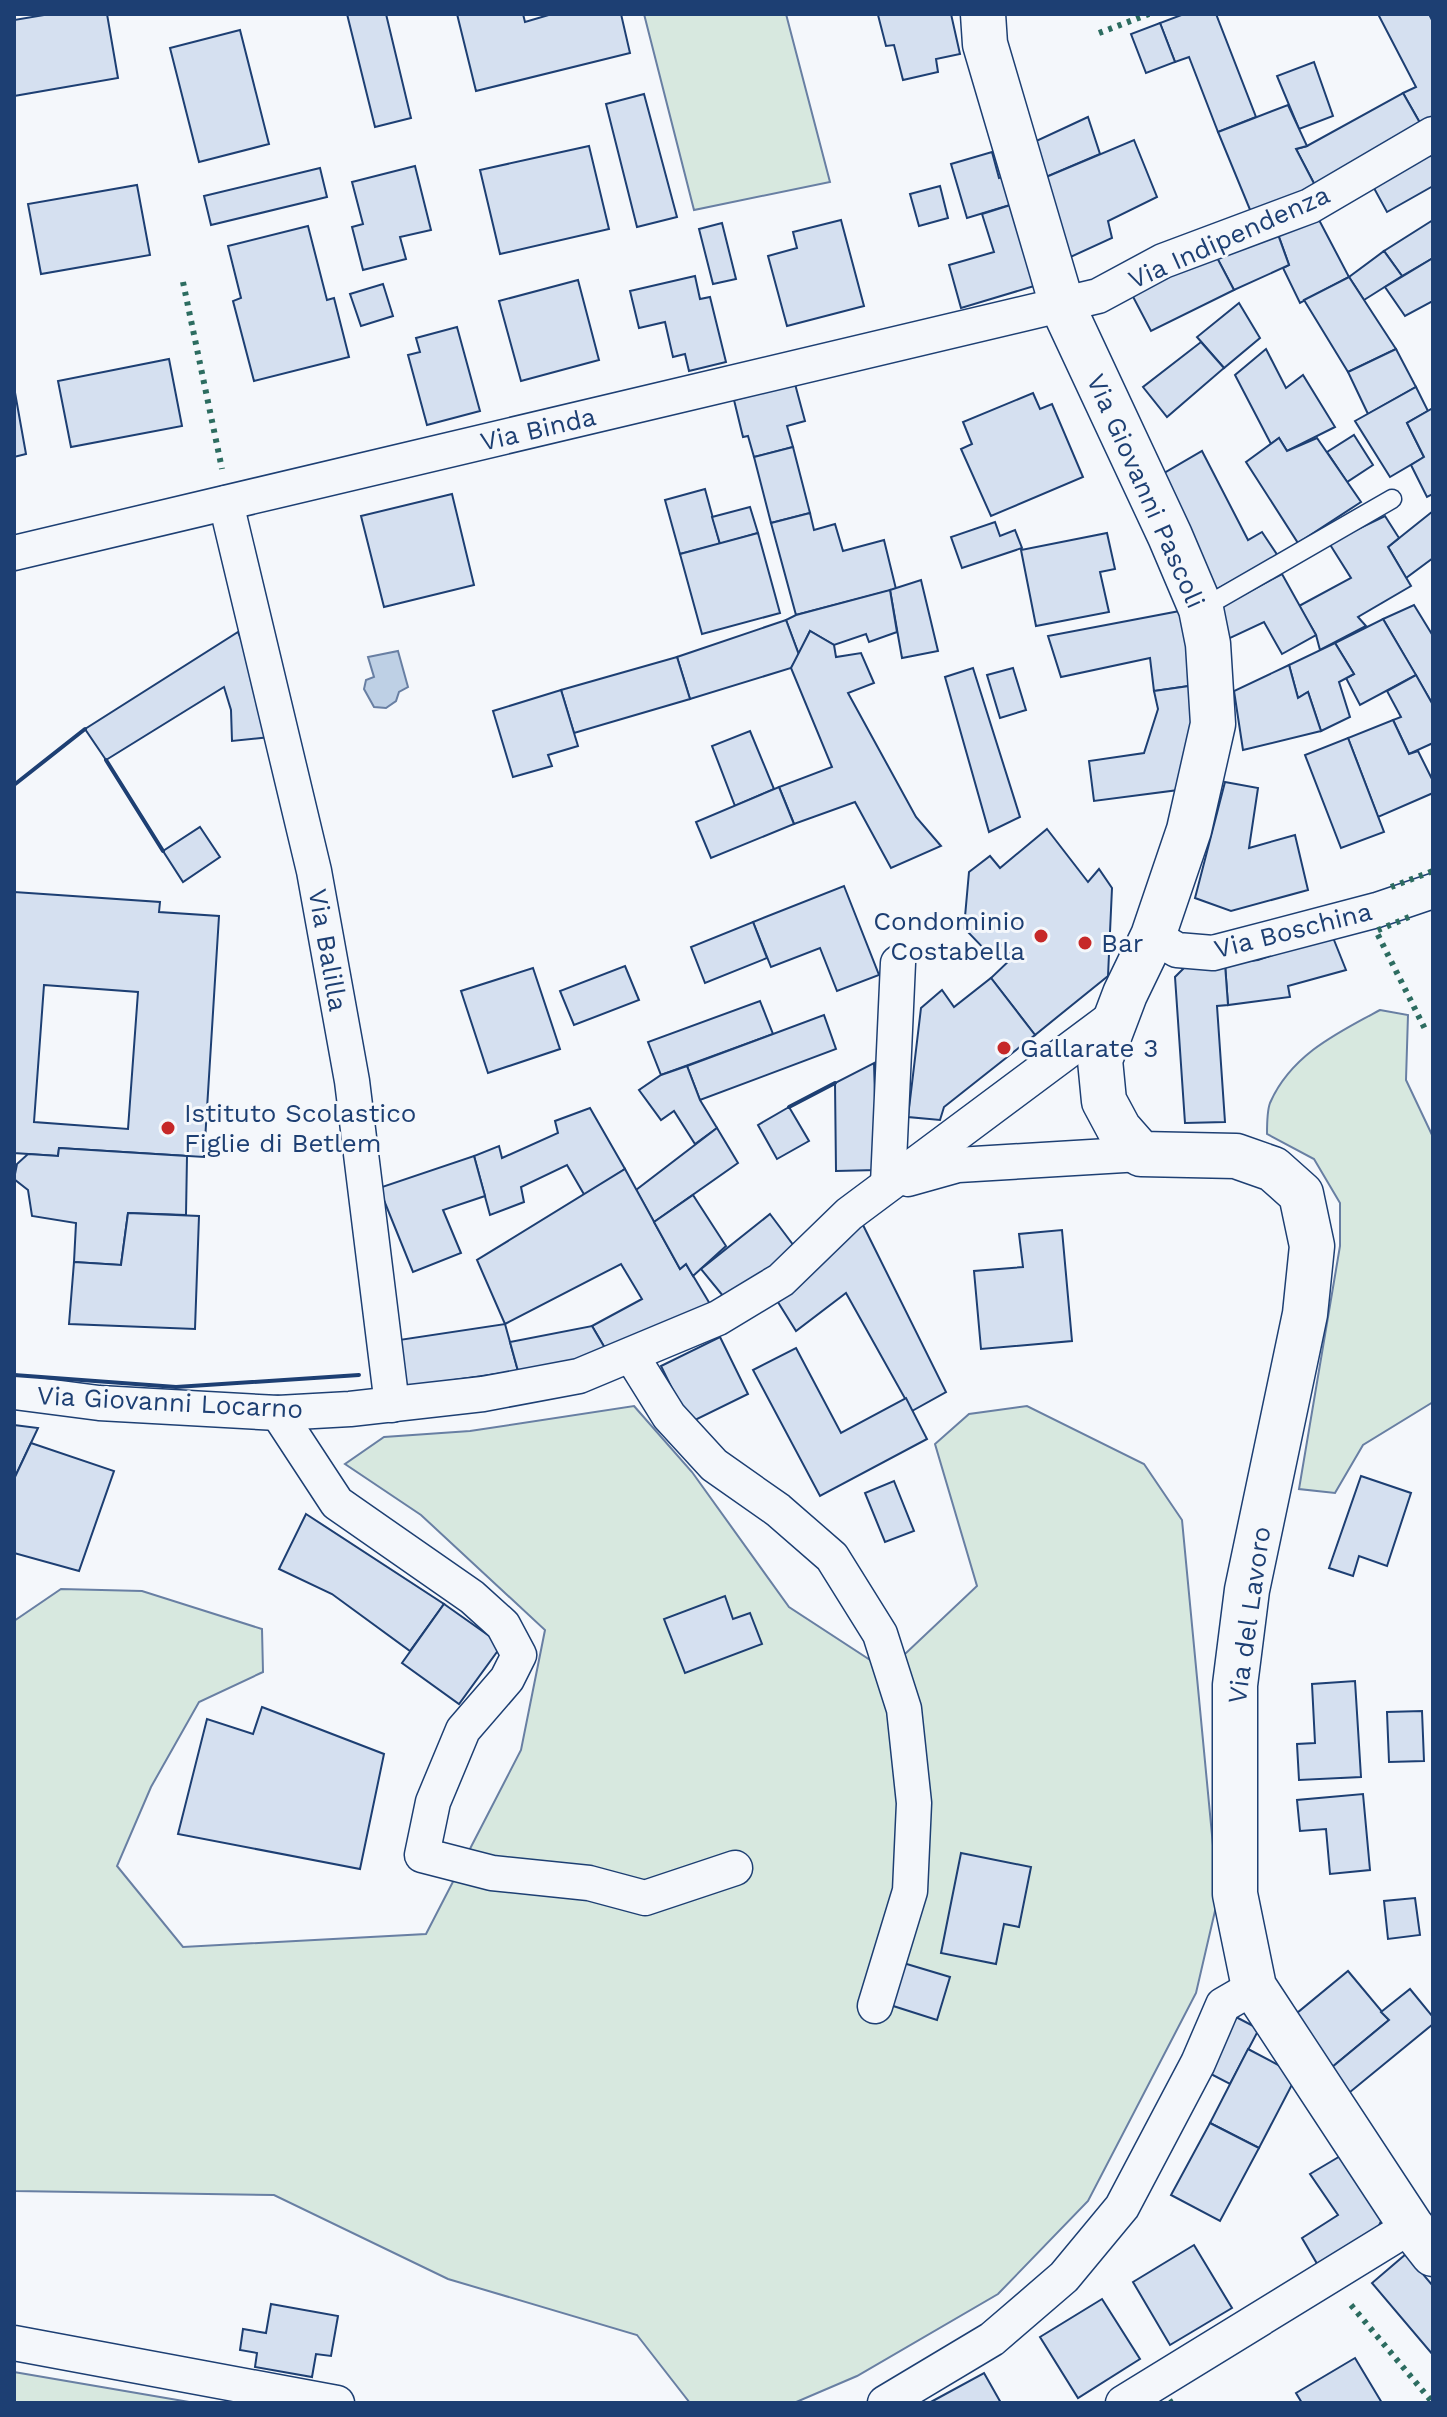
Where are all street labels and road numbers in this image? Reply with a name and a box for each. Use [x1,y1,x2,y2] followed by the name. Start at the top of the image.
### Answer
[1124,179,1334,295] street label: Via Indipendenza
[1081,369,1211,613] street label: Via Giovanni Pascoli
[477,401,599,457] street label: Via Binda
[302,886,354,1014] street label: Via Balilla
[1211,896,1375,964] street label: Via Boschina
[36,1380,304,1424] street label: Via Giovanni Locarno
[1222,1524,1276,1706] street label: Via del Lavoro

